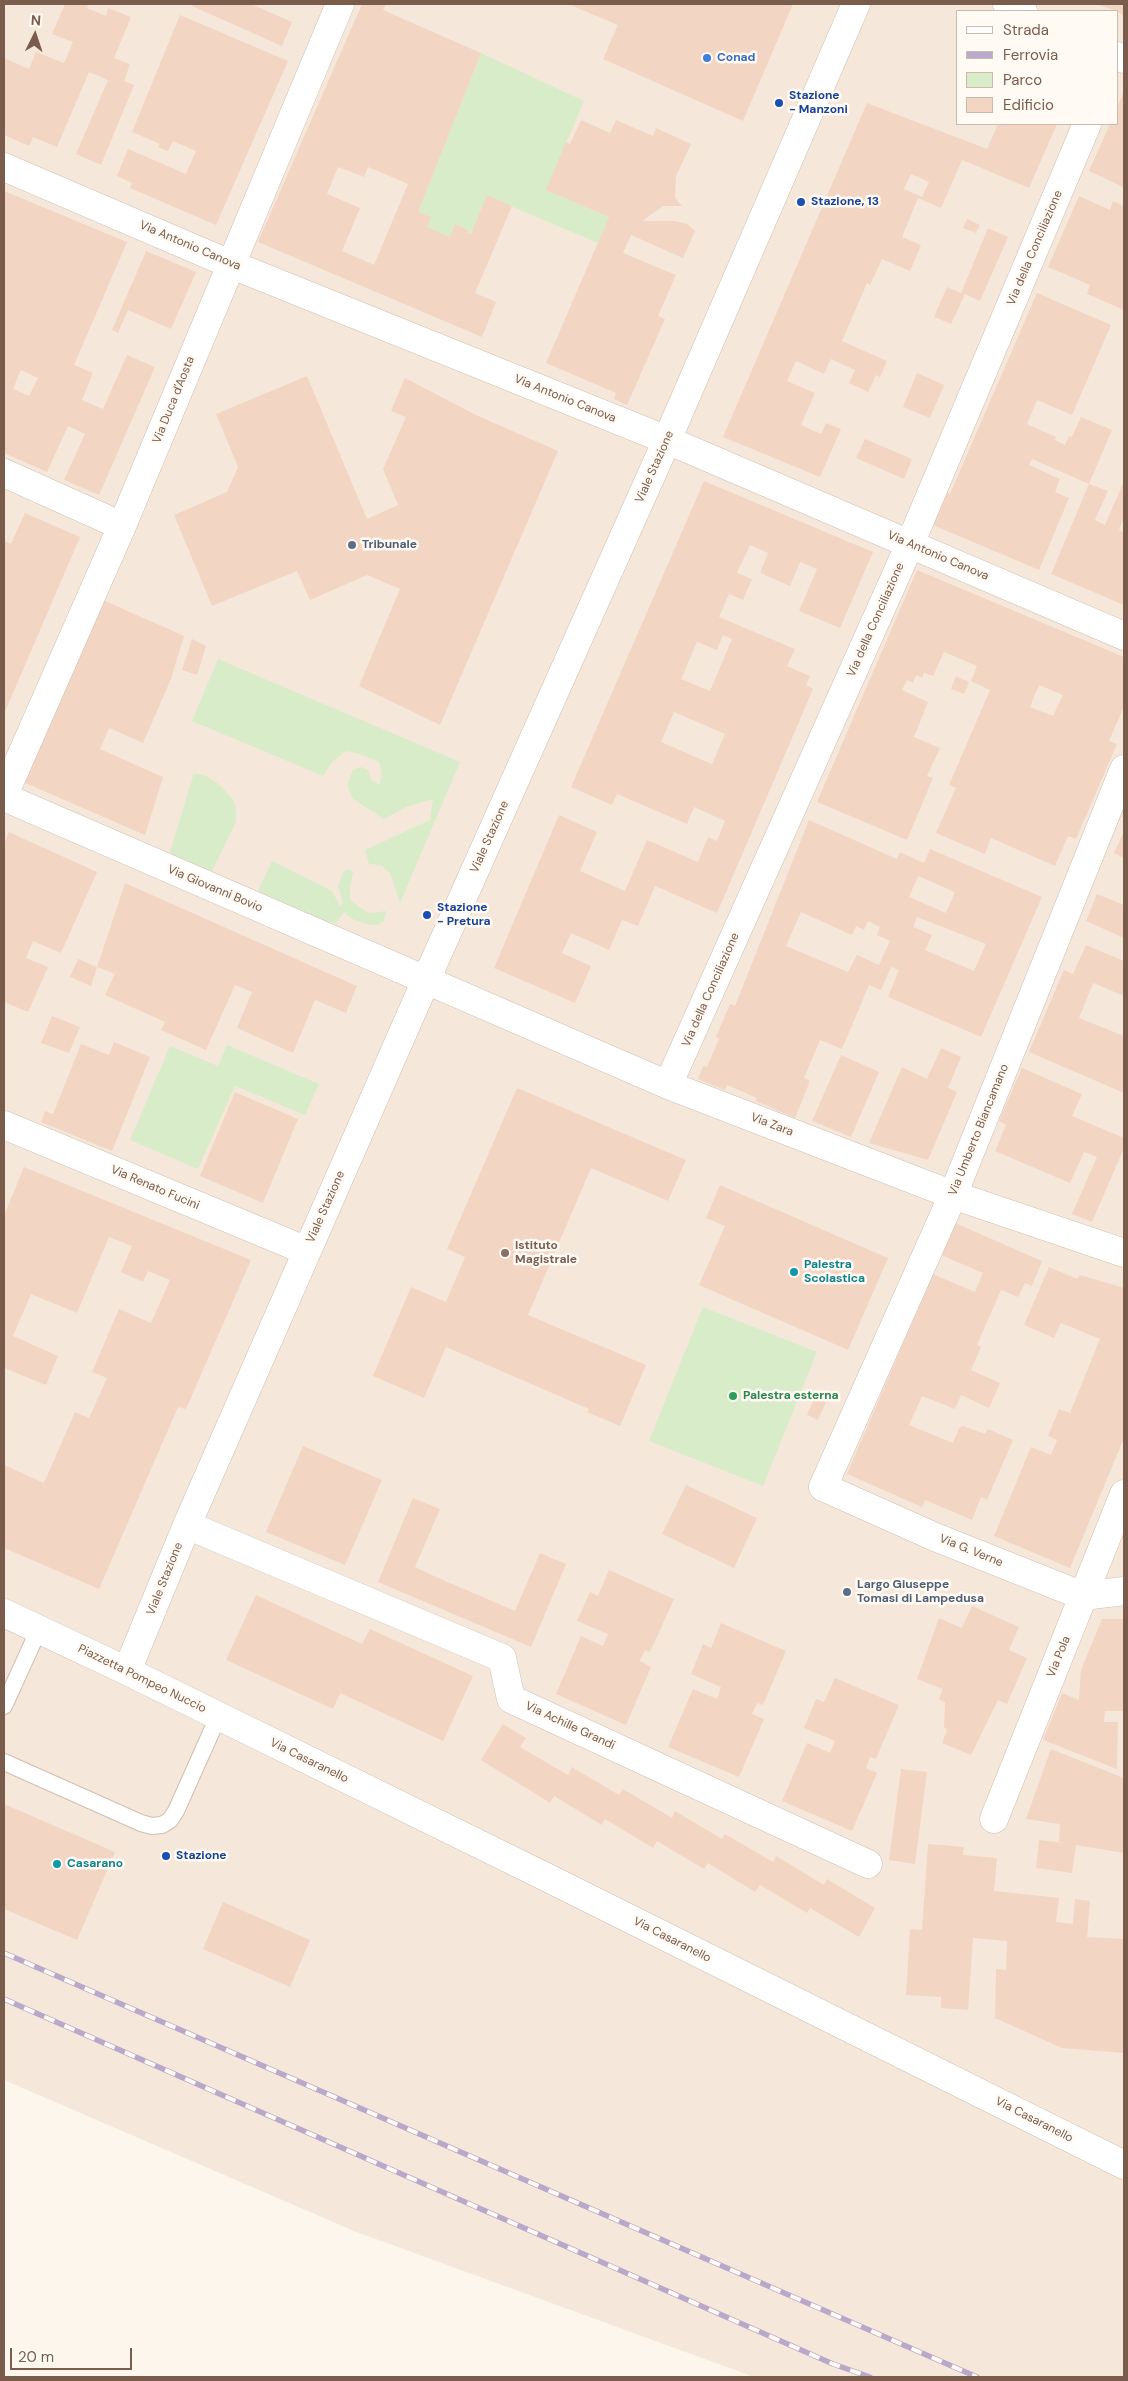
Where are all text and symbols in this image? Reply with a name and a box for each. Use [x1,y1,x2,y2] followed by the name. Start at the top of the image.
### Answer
[10,10,60,60] north arrow
[956,10,1118,125] legend
[30,11,42,29] text: N
[1003,20,1049,40] text: Strada
[1003,45,1058,65] text: Ferrovia
[717,51,755,65] place label: Conad
[701,52,713,64] marker: Conad
[1003,70,1042,90] text: Parco
[789,89,848,117] place label: Stazione - Manzoni
[1003,95,1054,115] text: Edificio
[773,97,785,109] marker: Stazione - Manzoni
[1004,188,1066,308] street label: Via della Conciliazione
[811,195,879,209] place label: Stazione, 13
[795,196,807,208] marker: Stazione, 13
[137,218,243,274] street label: Via Antonio Canova
[150,354,198,446] street label: Via Duca d'Aosta
[512,372,618,426] street label: Via Antonio Canova
[633,429,677,505] street label: Viale Stazione
[885,528,991,584] street label: Via Antonio Canova
[362,538,417,552] place label: Tribunale
[346,539,358,551] marker: Tribunale
[844,561,908,679] street label: Via della Conciliazione
[468,799,512,875] street label: Viale Stazione
[165,862,265,916] street label: Via Giovanni Bovio
[437,901,491,929] place label: Stazione - Pretura
[421,909,433,921] marker: Stazione - Pretura
[679,931,743,1049] street label: Via della Conciliazione
[946,1062,1012,1198] street label: Via Umberto Biancamano
[749,1110,795,1140] street label: Via Zara
[108,1163,202,1213] street label: Via Renato Fucini
[304,1169,348,1245] street label: Viale Stazione
[515,1239,577,1267] place label: Istituto Magistrale
[499,1247,511,1259] marker: Istituto Magistrale
[804,1258,865,1286] place label: Palestra Scolastica
[788,1266,800,1278] marker: Palestra Scolastica
[743,1389,839,1403] place label: Palestra esterna
[727,1390,739,1402] marker: Palestra esterna
[937,1532,1005,1570] street label: Via G. Verne
[144,1540,186,1618] street label: Viale Stazione
[857,1578,984,1606] place label: Largo Giuseppe Tomasi di Lampedusa
[841,1586,853,1598] marker: Largo Giuseppe Tomasi di Lampedusa
[1044,1634,1074,1680] street label: Via Pola
[75,1642,209,1716] street label: Piazzetta Pompeo Nuccio
[523,1699,617,1753] street label: Via Achille Grandi
[267,1736,351,1786] street label: Via Casaranello
[176,1849,227,1863] place label: Stazione
[160,1850,172,1862] marker: Stazione
[67,1857,123,1871] place label: Casarano
[51,1858,63,1870] marker: Casarano
[631,1914,713,1966] street label: Via Casaranello
[993,2094,1075,2146] street label: Via Casaranello
[12,2338,135,2370] scale bar
[18,2347,54,2367] text: 20 m

